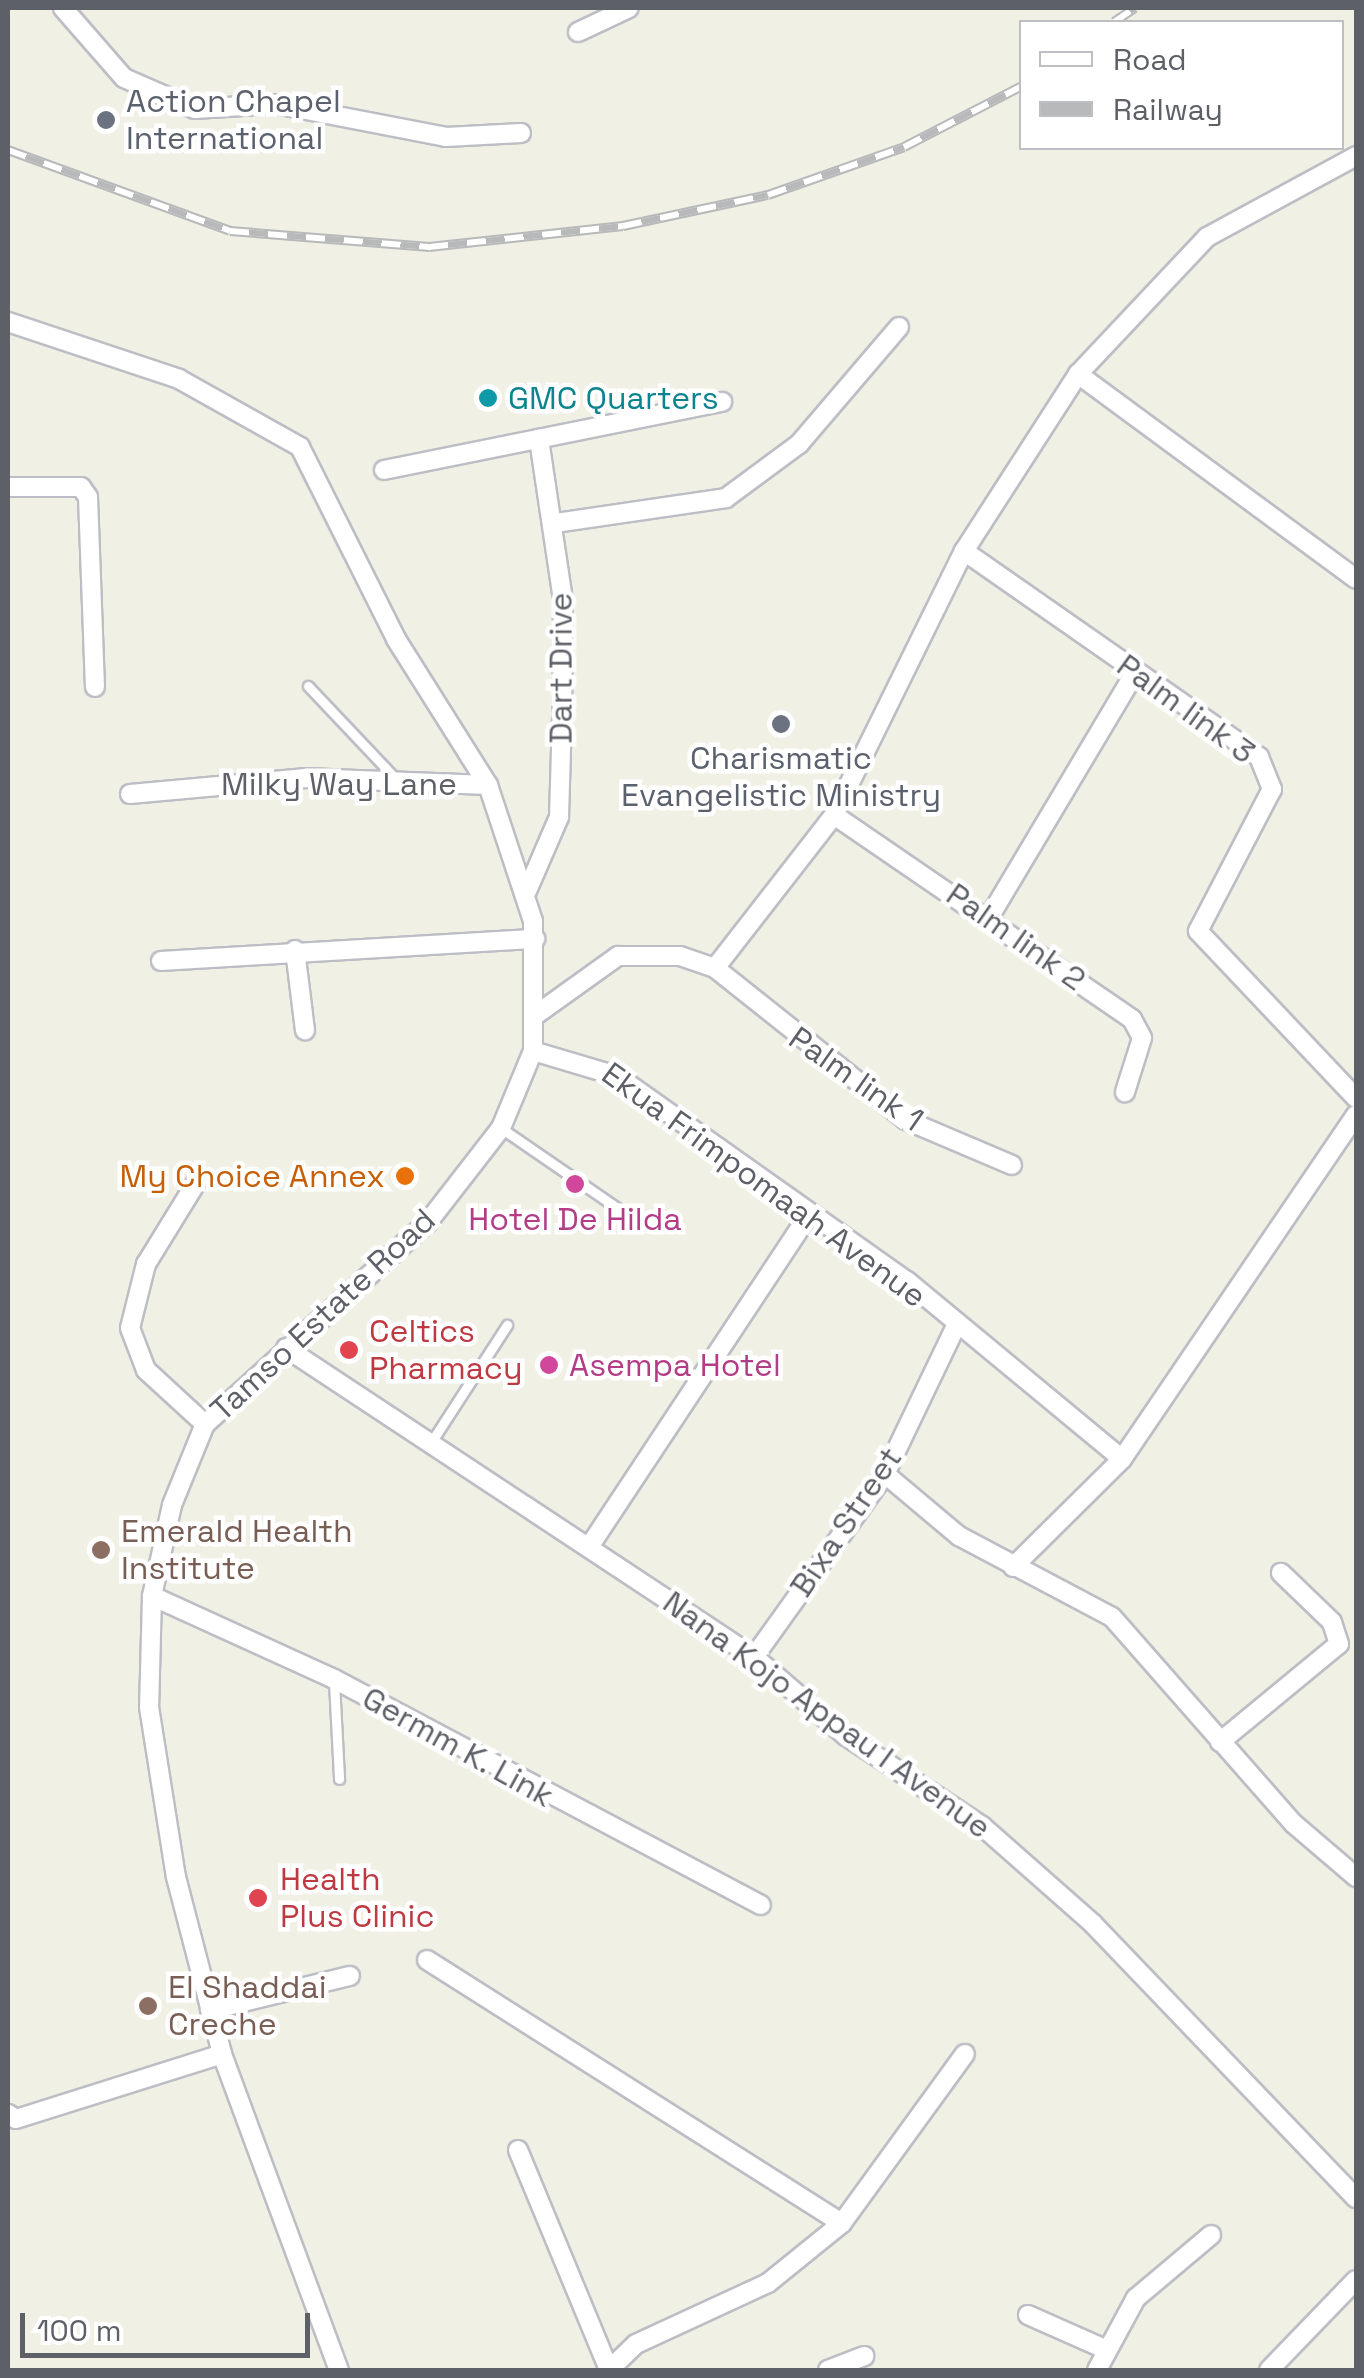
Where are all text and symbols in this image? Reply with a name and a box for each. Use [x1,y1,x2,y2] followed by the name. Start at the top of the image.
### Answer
[1019,20,1344,150] legend
[1113,40,1187,79] text: Road
[126,83,341,158] place label: Action Chapel International
[1113,90,1223,129] text: Railway
[95,109,117,131] marker: Action Chapel International
[508,379,719,417] place label: GMC Quarters
[477,387,499,409] marker: GMC Quarters
[542,592,580,744] street label: Dart Drive
[1110,646,1262,772] street label: Palm link 3
[770,713,792,735] marker: Charismatic Evangelistic Ministry
[621,740,941,815] place label: Charismatic Evangelistic Ministry
[221,765,457,803] street label: Milky Way Lane
[939,875,1093,999] street label: Palm link 2
[782,1019,930,1139] street label: Palm link 1
[594,1054,934,1316] street label: Ekua Frimpomaah Avenue
[119,1157,385,1195] place label: My Choice Annex
[394,1165,416,1187] marker: My Choice Annex
[564,1173,586,1195] marker: Hotel De Hilda
[468,1200,682,1238] place label: Hotel De Hilda
[203,1201,443,1429] street label: Tamso Estate Road
[369,1313,523,1388] place label: Celtics Pharmacy
[338,1339,360,1361] marker: Celtics Pharmacy
[569,1346,781,1384] place label: Asempa Hotel
[538,1354,560,1376] marker: Asempa Hotel
[782,1440,910,1604] street label: Bixa Street
[121,1513,353,1588] place label: Emerald Health Institute
[90,1539,112,1561] marker: Emerald Health Institute
[655,1583,999,1847] street label: Nana Kojo Appau I Avenue
[355,1678,561,1816] street label: Germm K. Link
[280,1861,435,1936] place label: Health Plus Clinic
[245,1885,271,1911] marker: Health Plus Clinic
[168,1969,327,2044] place label: El Shaddai Creche
[137,1995,159,2017] marker: El Shaddai Creche
[25,2293,315,2355] scale bar
[37,2311,122,2350] text: 100 m

